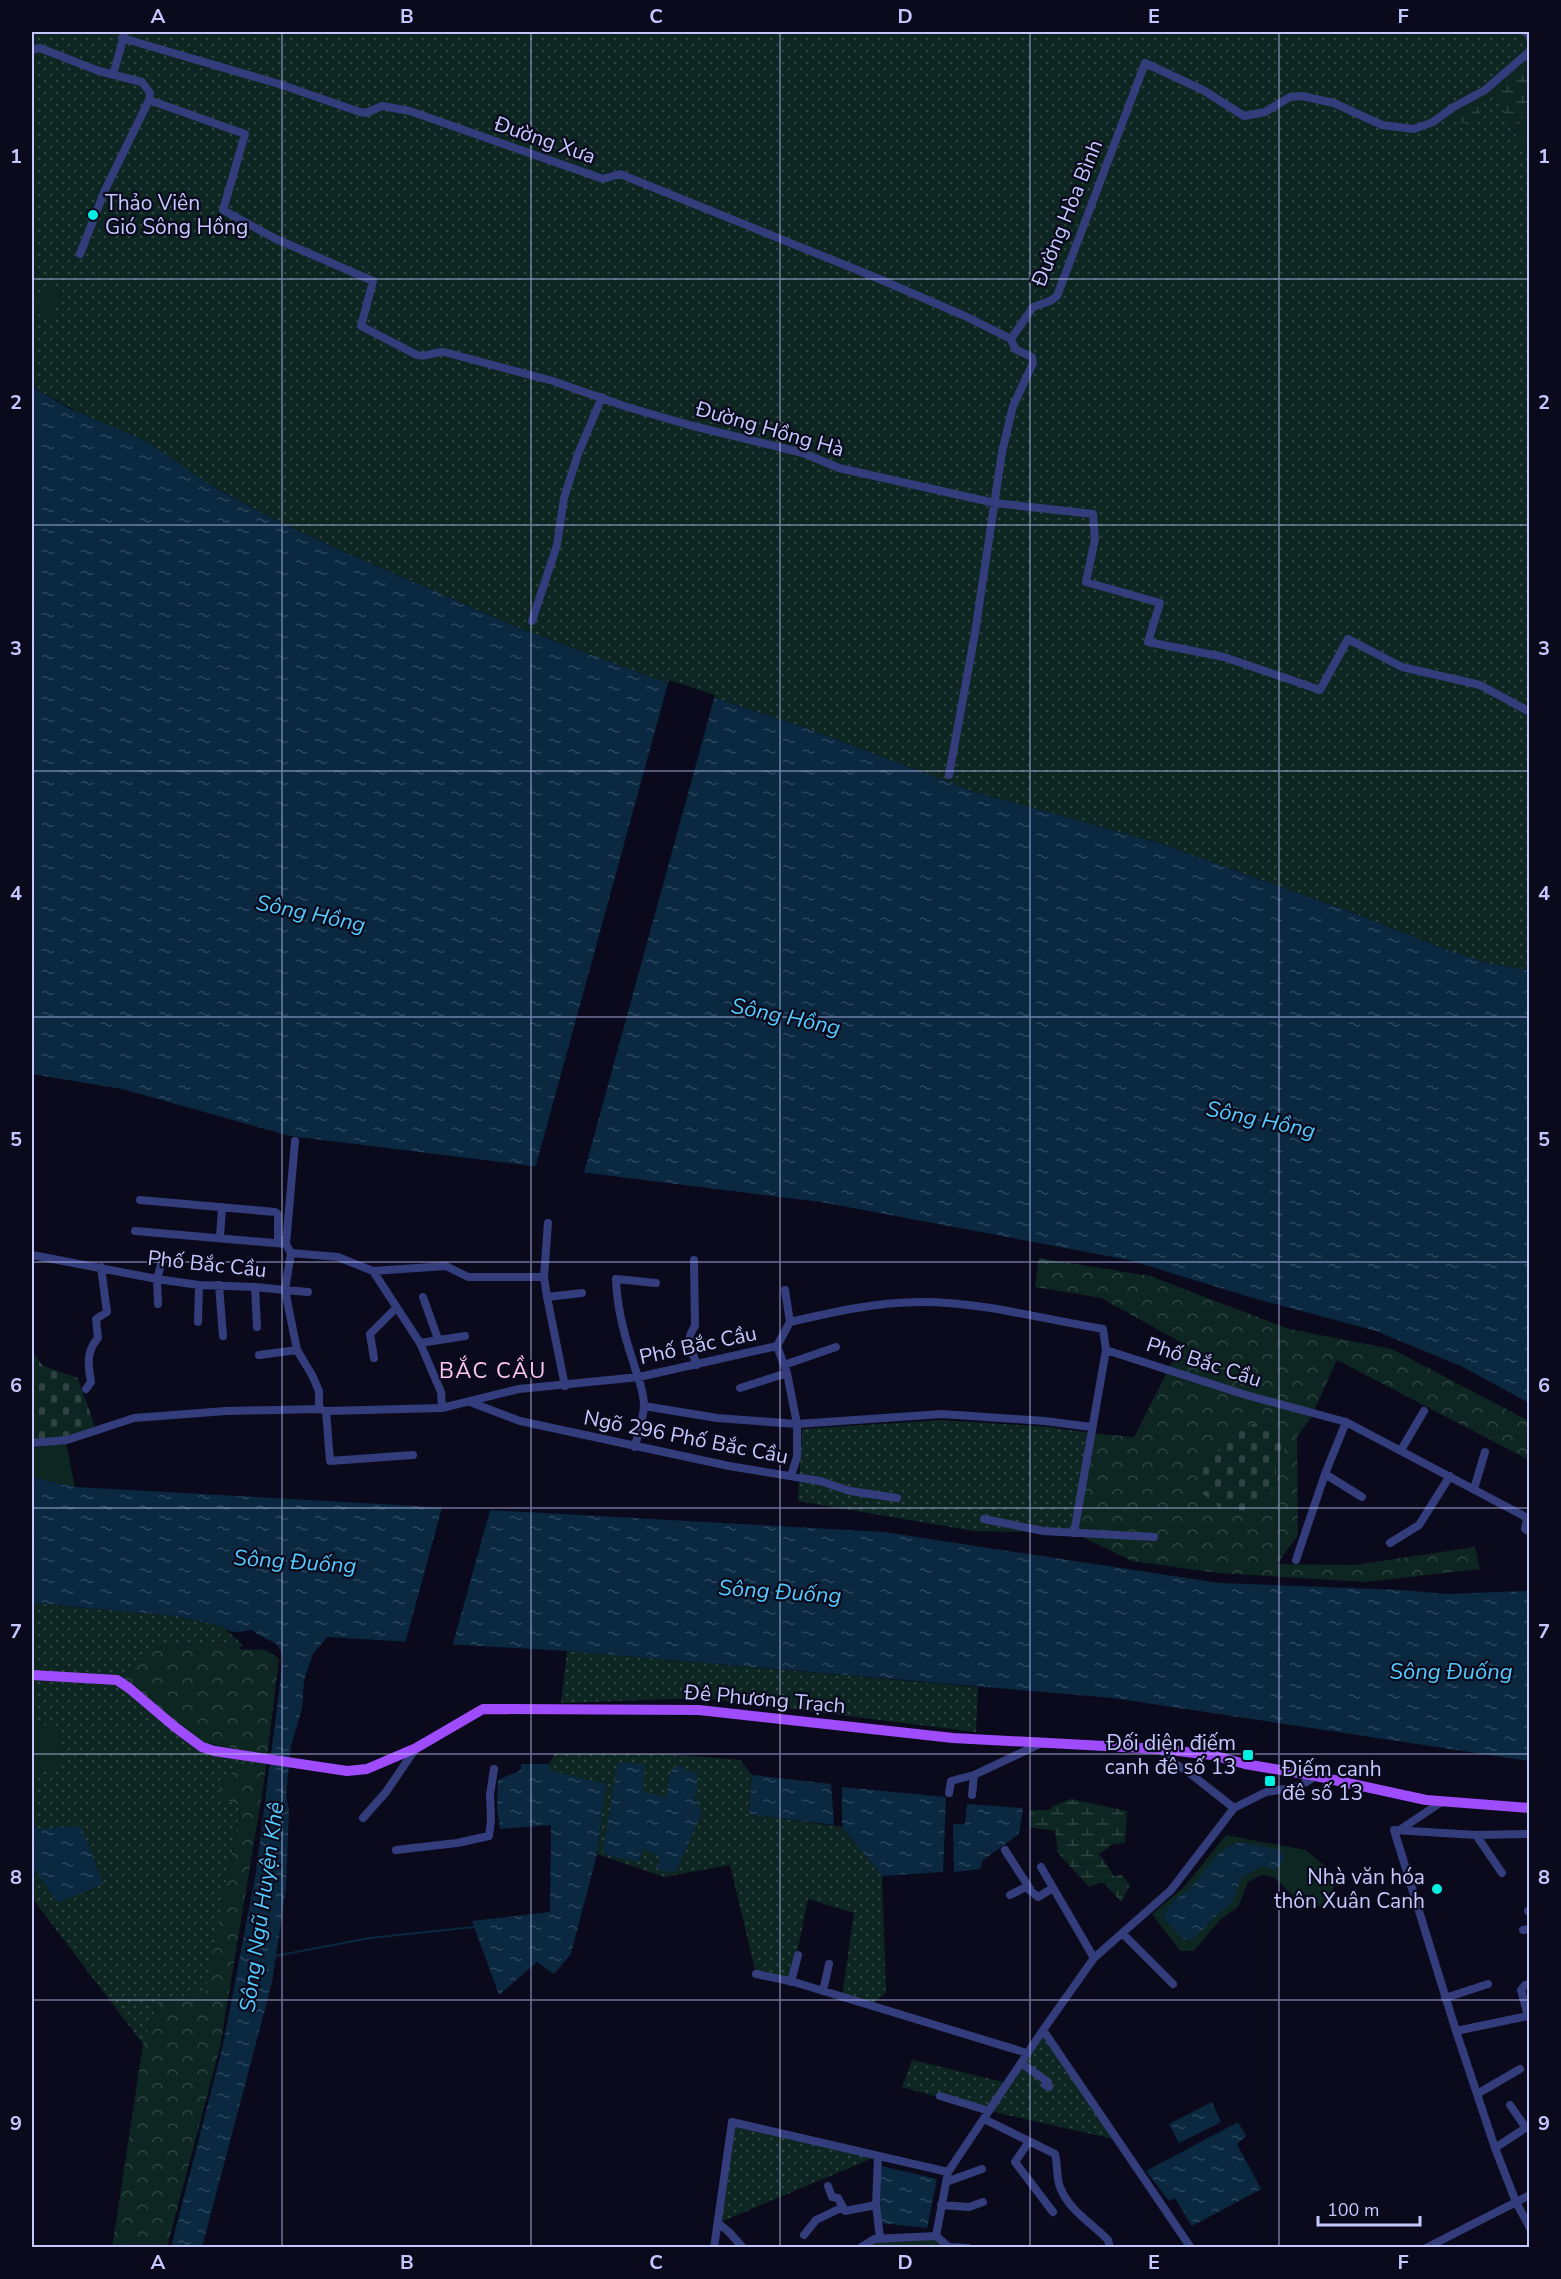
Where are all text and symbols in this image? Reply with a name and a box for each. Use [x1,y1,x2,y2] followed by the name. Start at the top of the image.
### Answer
[151,3,166,30] text: A
[400,3,414,30] text: B
[649,3,663,30] text: C
[897,3,913,30] text: D
[1148,3,1160,30] text: E
[1397,3,1409,30] text: F
[490,109,599,170] street label: Đường Xưa
[1024,136,1109,291] street label: Đường Hòa Bình
[10,143,22,170] text: 1
[1538,143,1550,170] text: 1
[105,189,248,241] place label: Thảo Viên Gió Sông Hồng
[86,208,100,222] marker: Thảo Viên Gió Sông Hồng
[10,389,22,416] text: 2
[1538,389,1550,416] text: 2
[692,394,847,464] street label: Đường Hồng Hà
[10,635,22,662] text: 3
[1538,635,1550,662] text: 3
[10,880,22,907] text: 4
[1538,880,1550,907] text: 4
[253,888,368,940] water label: Sông Hồng
[728,991,843,1043] water label: Sông Hồng
[1203,1094,1318,1146] water label: Sông Hồng
[10,1126,22,1153] text: 5
[1538,1126,1550,1153] text: 5
[146,1244,268,1284] street label: Phố Bắc Cầu
[637,1319,759,1371] street label: Phố Bắc Cầu
[1143,1330,1265,1394] street label: Phố Bắc Cầu
[439,1355,547,1386] district label: BẮC CẦU
[10,1372,22,1399] text: 6
[1538,1372,1550,1399] text: 6
[581,1403,791,1471] street label: Ngõ 296 Phố Bắc Cầu
[232,1543,357,1581] water label: Sông Đuống
[717,1573,842,1611] water label: Sông Đuống
[10,1618,22,1645] text: 7
[1538,1618,1550,1645] text: 7
[1389,1657,1513,1687] water label: Sông Đuống
[682,1678,847,1720] street label: Đê Phương Trạch
[1105,1729,1236,1781] place label: Đối diện điếm canh đê số 13
[1241,1748,1255,1762] marker: Đối diện điếm canh đê số 13
[1281,1755,1382,1807] place label: Điếm canh đê số 13
[1263,1774,1277,1788] marker: Điếm canh đê số 13
[232,1800,292,2014] water label: Sông Ngũ Huyện Khê
[1274,1863,1425,1915] place label: Nhà văn hóa thôn Xuân Canh
[10,1864,22,1891] text: 8
[1538,1864,1550,1891] text: 8
[1430,1882,1444,1896] marker: Nhà văn hóa thôn Xuân Canh
[10,2110,22,2137] text: 9
[1538,2110,1550,2137] text: 9
[1318,2189,1420,2227] scale bar
[1327,2198,1379,2222] text: 100 m
[151,2249,166,2276] text: A
[400,2249,414,2276] text: B
[649,2249,663,2276] text: C
[897,2249,913,2276] text: D
[1148,2249,1160,2276] text: E
[1397,2249,1409,2276] text: F

